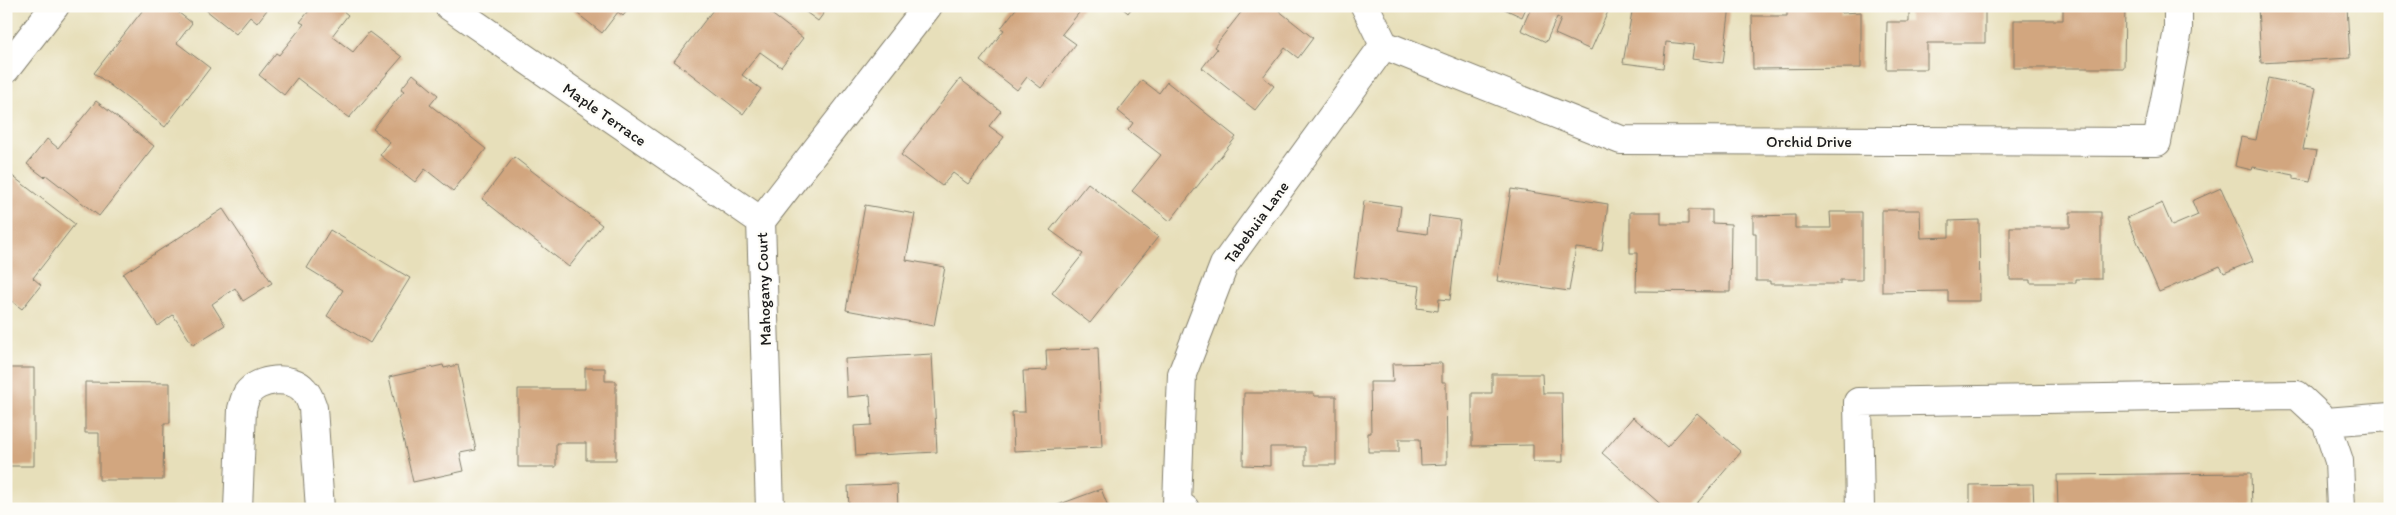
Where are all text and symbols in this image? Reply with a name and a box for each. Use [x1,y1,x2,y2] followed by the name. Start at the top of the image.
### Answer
[559,79,650,150] street label: Maple Terrace
[1766,132,1852,151] street label: Orchid Drive
[1220,177,1293,267] street label: Tabebuia Lane
[752,232,775,346] street label: Mahogany Court

